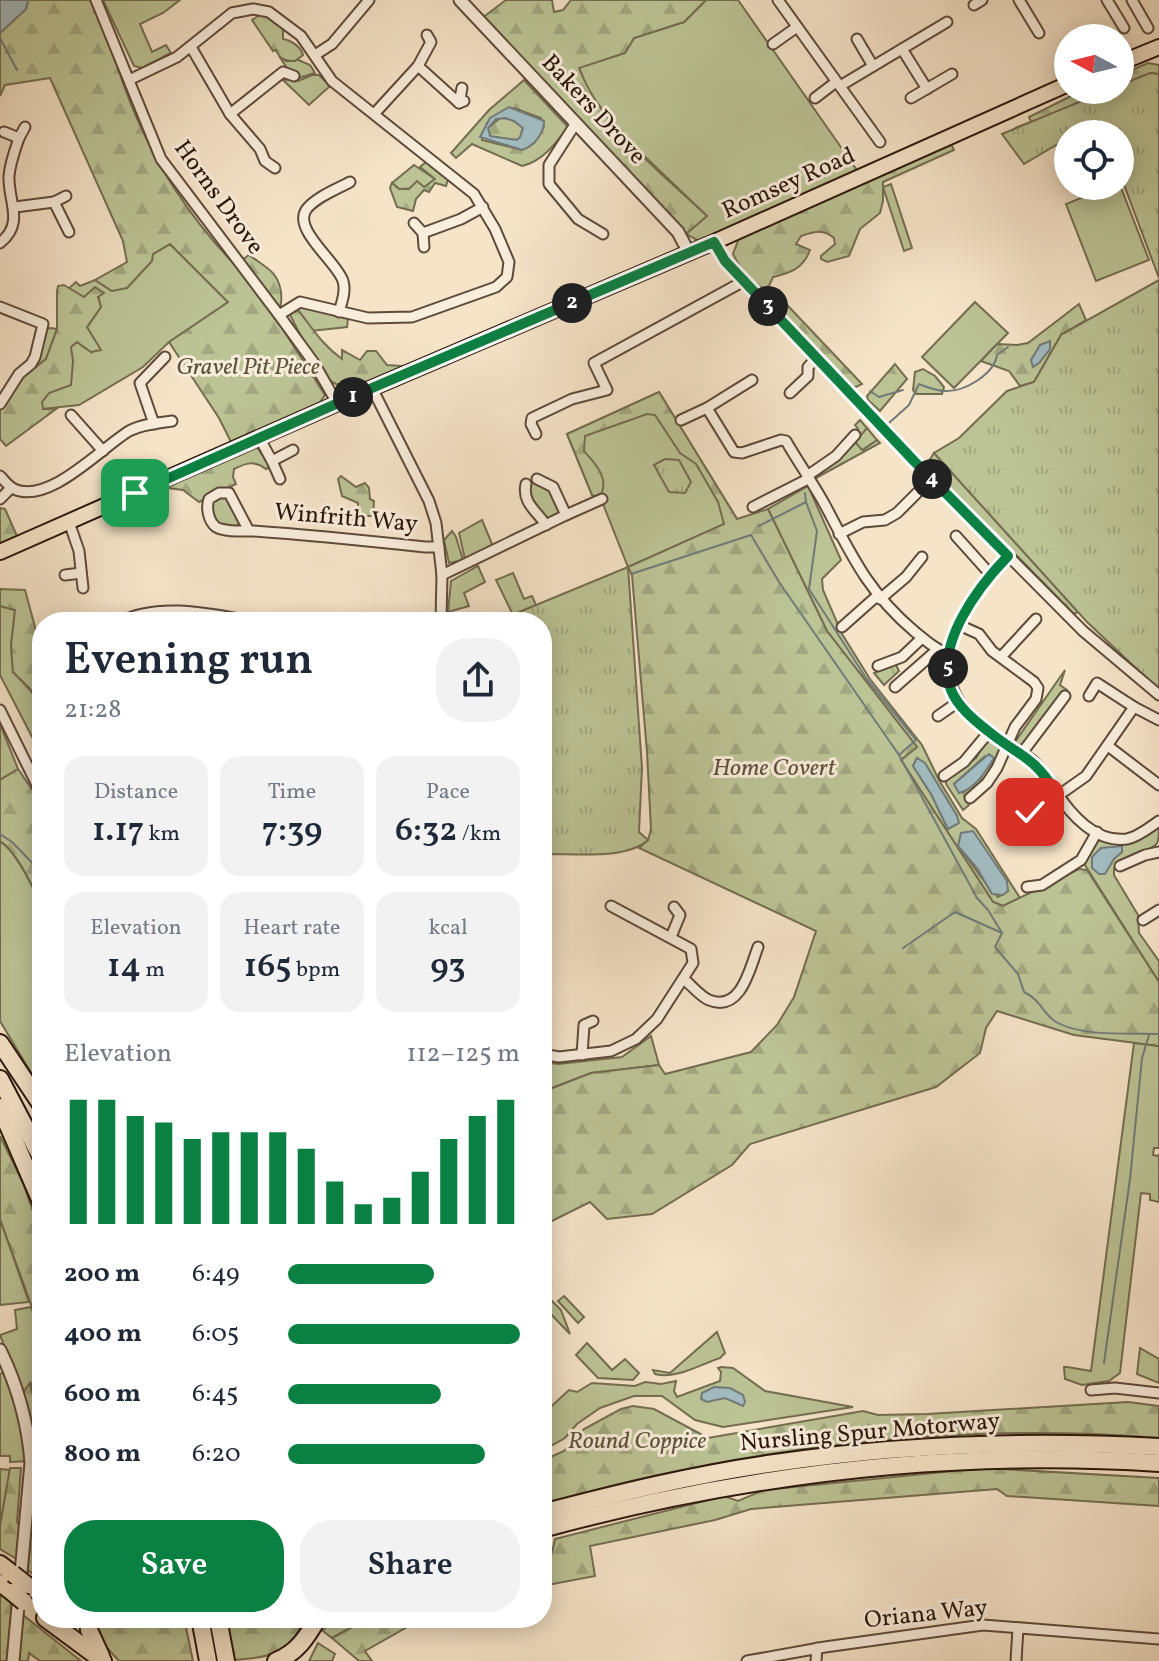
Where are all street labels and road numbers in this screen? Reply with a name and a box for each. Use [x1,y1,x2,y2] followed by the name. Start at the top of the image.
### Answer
[533,47,653,173] street label: Bakers Drove
[165,134,271,262] street label: Horns Drove
[717,139,861,229] street label: Romsey Road
[273,496,419,542] street label: Winfrith Way
[738,1405,1002,1461] street label: Nursling Spur Motorway
[863,1592,989,1638] street label: Oriana Way

